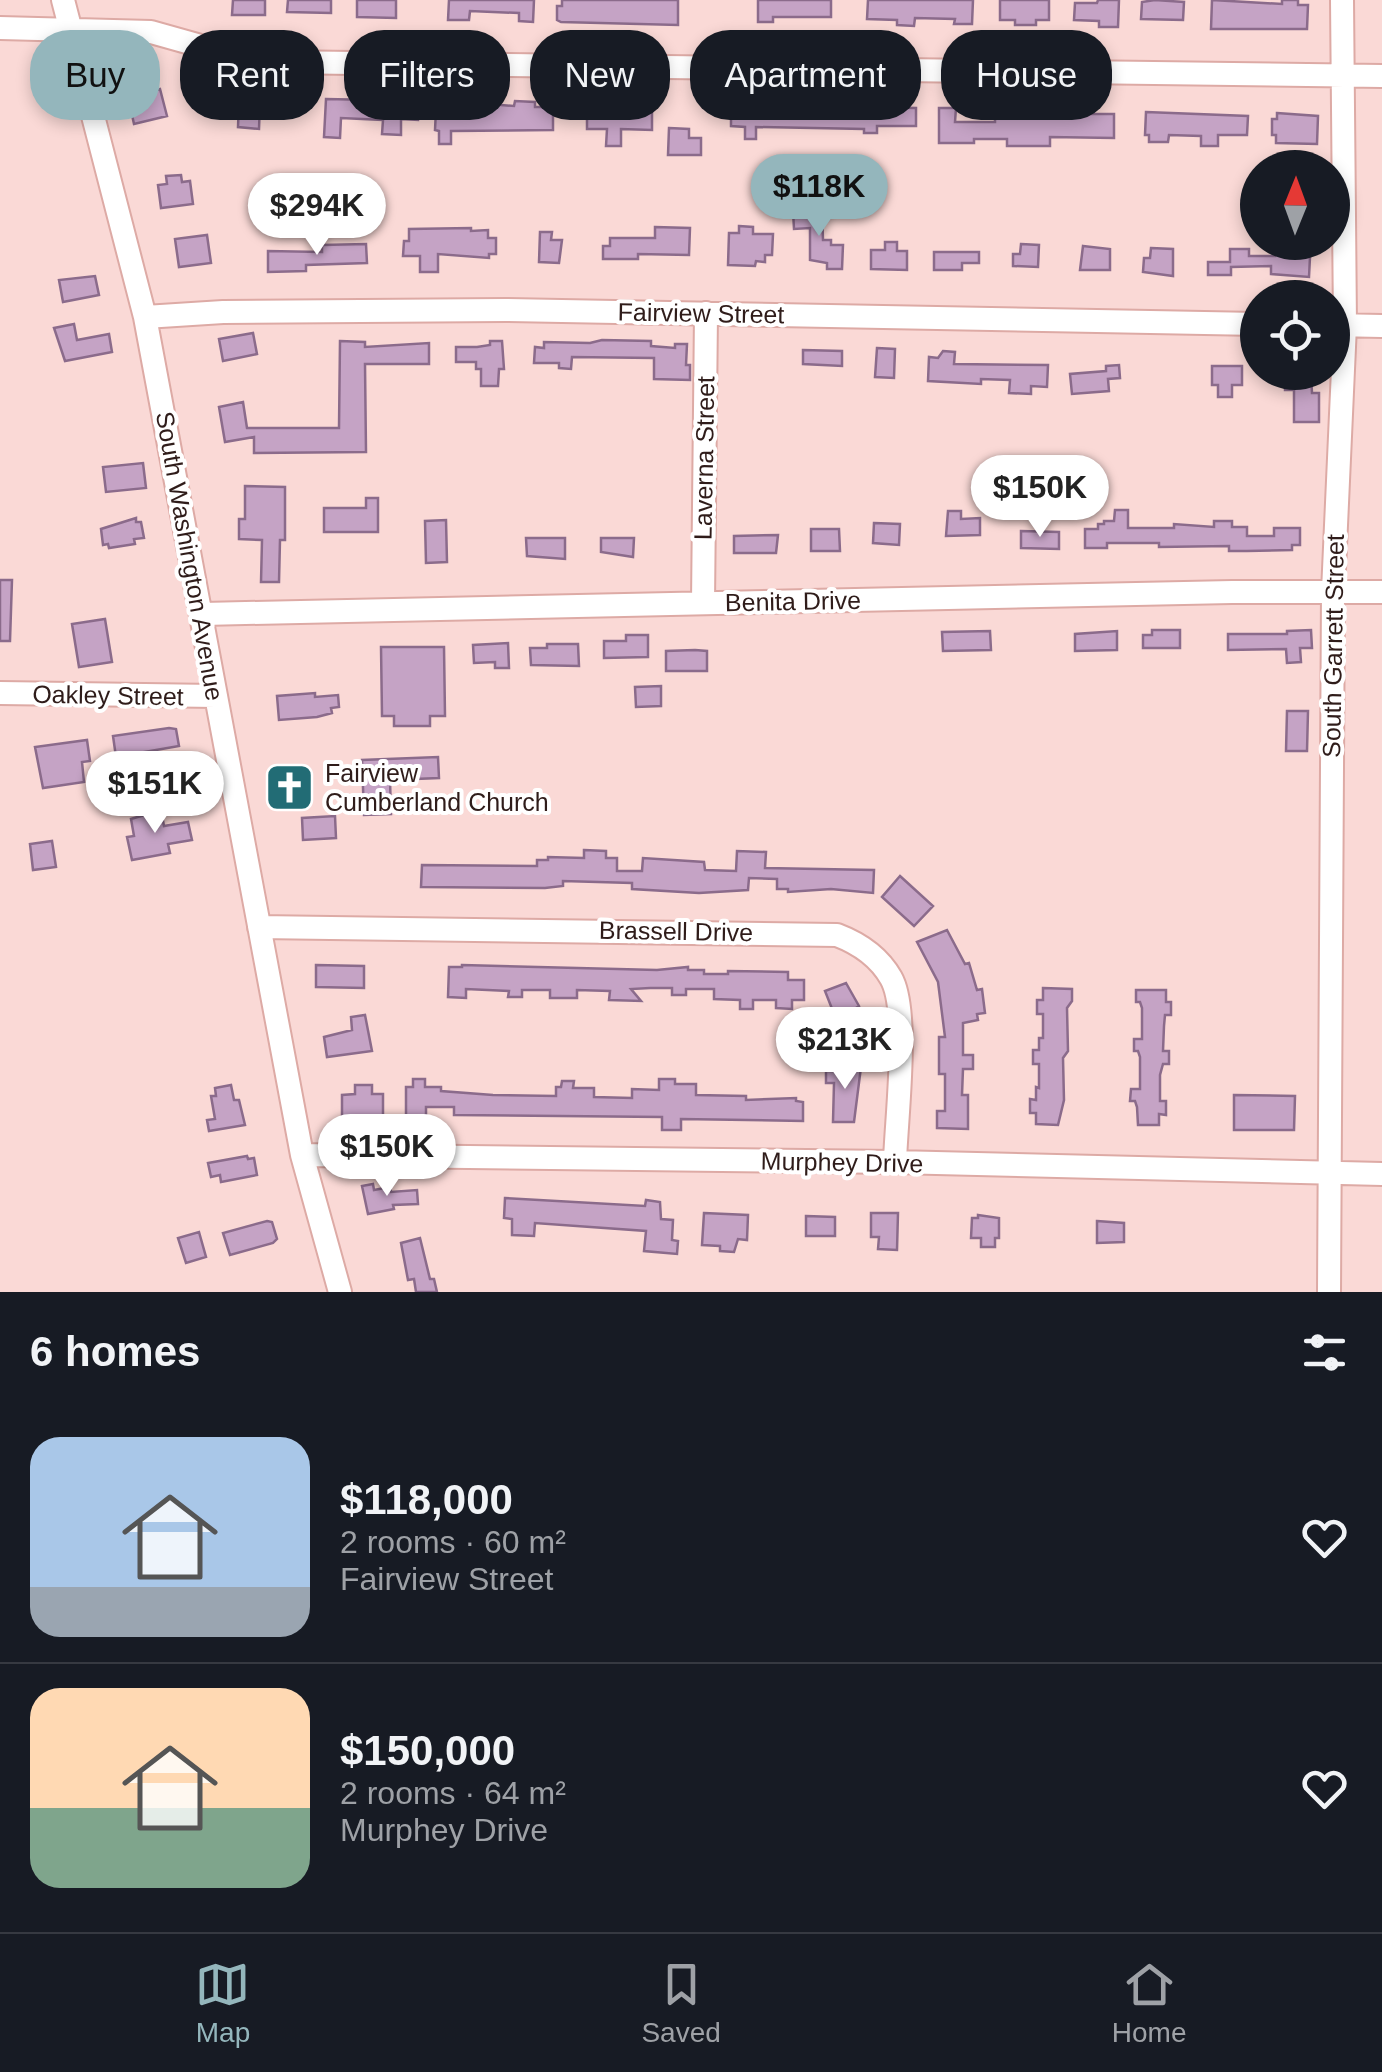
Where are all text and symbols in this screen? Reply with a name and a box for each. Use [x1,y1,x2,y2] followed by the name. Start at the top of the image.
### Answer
[30,30,160,120] chip: Buy
[180,30,324,120] chip: Rent
[344,30,510,120] chip: Filters
[530,30,670,120] chip: New
[690,30,921,120] chip: Apartment
[941,30,1112,120] chip: House
[1240,150,1350,260] north arrow
[1240,150,1350,390] map controls
[749,154,889,239] pin: $118K
[773,168,865,204] text: $118K
[247,173,387,258] pin: $294K
[270,187,364,223] text: $294K
[1240,280,1350,390] button: locate
[617,298,785,328] street label: Fairview Street
[689,376,719,540] street label: Laverna Street
[151,409,229,703] street label: South Washington Avenue
[970,455,1110,540] pin: $150K
[993,469,1087,505] text: $150K
[1317,534,1349,758] street label: South Garrett Street
[725,586,861,616] street label: Benita Drive
[32,680,184,710] street label: Oakley Street
[85,751,225,836] pin: $151K
[325,759,549,816] place label: Fairview Cumberland Church
[264,761,316,813] church icon: Fairview Cumberland Church
[108,765,202,801] text: $151K
[599,916,753,946] street label: Brassell Drive
[775,1007,915,1092] pin: $213K
[798,1021,892,1057] text: $213K
[317,1114,457,1199] pin: $150K
[340,1128,434,1164] text: $150K
[760,1147,924,1177] street label: Murphey Drive
[1297,1325,1352,1380] icon: filters
[30,1328,200,1375] text: 6 homes
[340,1476,513,1523] text: $118,000
[110,1477,230,1597] icon: home
[1297,1510,1352,1565] icon: heart
[340,1524,566,1560] text: 2 rooms · 60 m²
[340,1561,553,1597] text: Fairview Street
[340,1727,515,1774] text: $150,000
[110,1728,230,1848] icon: home
[1297,1761,1352,1816] icon: heart
[340,1775,566,1811] text: 2 rooms · 64 m²
[340,1812,548,1848] text: Murphey Drive
[195,1957,250,2049] tab: Map
[641,1957,721,2049] tab: Saved
[1112,1957,1186,2049] tab: Home

